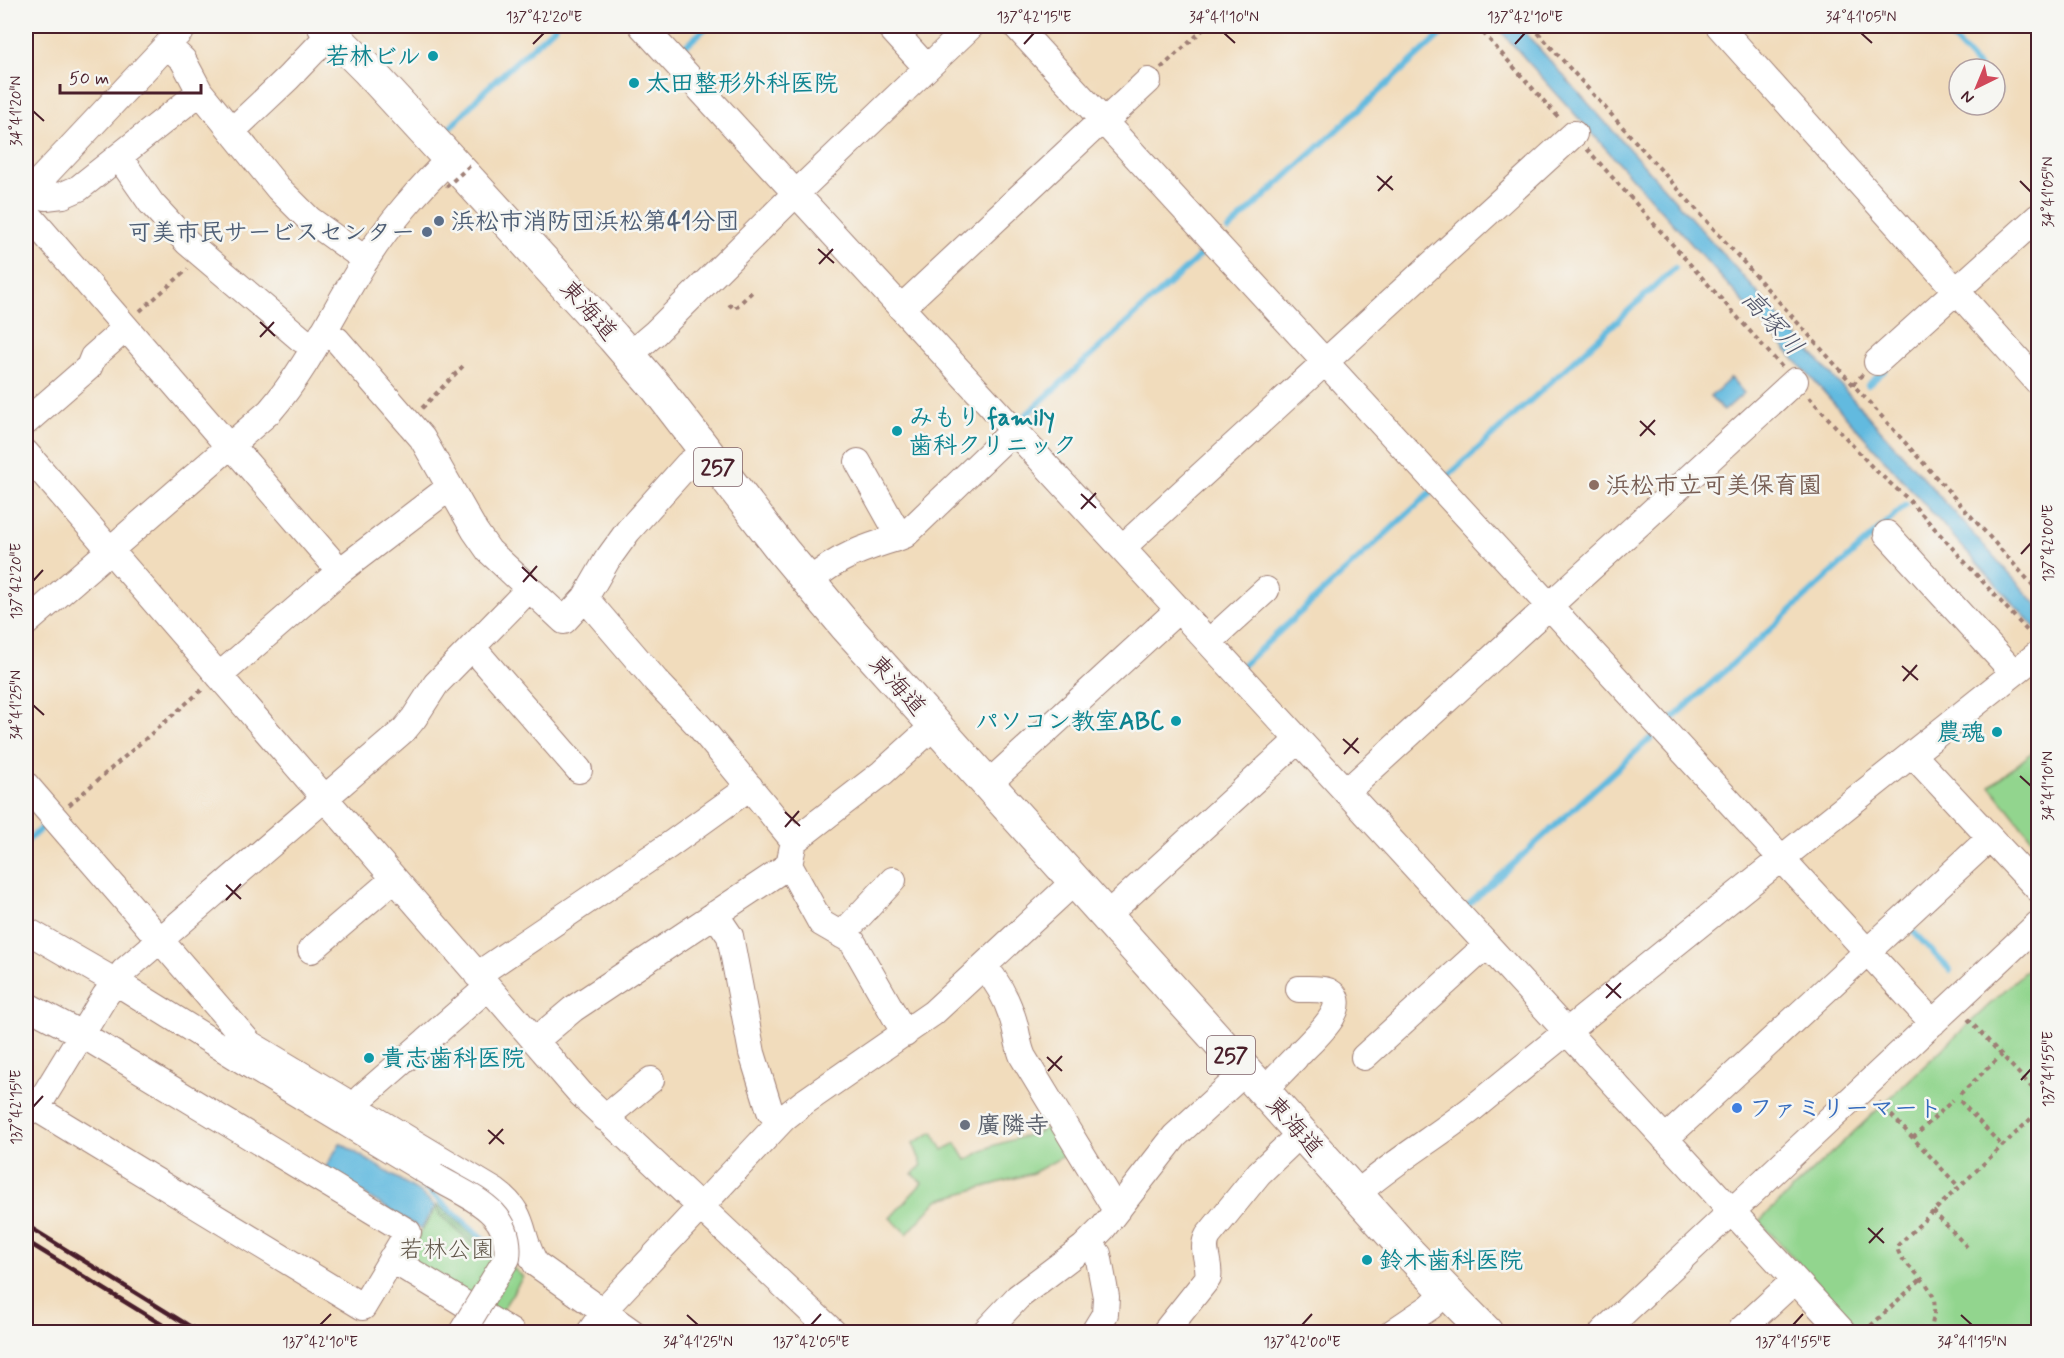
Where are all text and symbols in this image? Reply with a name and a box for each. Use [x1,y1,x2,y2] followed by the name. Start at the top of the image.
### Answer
[506,8,582,28] text: 137°42'20"E
[996,8,1072,28] text: 137°42'15"E
[1189,8,1259,28] text: 34°41'10"N
[1487,8,1563,28] text: 137°42'10"E
[1825,8,1897,28] text: 34°41'05"N
[325,42,421,73] place label: 若林ビル
[426,49,440,63] marker: 若林ビル
[60,57,201,95] scale bar
[1947,57,2007,117] north arrow
[69,67,109,91] text: 50 m
[646,69,838,100] place label: 太田整形外科医院
[7,76,27,146] text: 34°41'20"N
[627,76,641,90] marker: 太田整形外科医院
[1957,86,1979,108] text: N
[2039,156,2059,228] text: 34°41'05"N
[451,207,739,238] place label: 浜松市消防団浜松第41分団
[432,214,446,228] marker: 浜松市消防団浜松第41分団
[127,218,415,249] place label: 可美市民サービスセンター
[420,225,434,239] marker: 可美市民サービスセンター
[552,274,623,348] street label: 東海道
[1733,283,1810,364] water label: 高塚川
[909,403,1077,462] place label: みもり family 歯科クリニック
[890,424,904,438] marker: みもり family 歯科クリニック
[694,448,742,486] road number: 257
[1606,471,1822,502] place label: 浜松市立可美保育園
[1587,478,1601,492] marker: 浜松市立可美保育園
[2039,504,2059,582] text: 137°42'00"E
[7,543,27,619] text: 137°42'20"E
[861,649,932,723] street label: 東海道
[7,670,27,740] text: 34°41'25"N
[975,707,1164,738] place label: パソコン教室ABC
[1169,714,1183,728] marker: パソコン教室ABC
[1937,718,1985,749] place label: 農魂
[1990,725,2004,739] marker: 農魂
[2039,751,2059,821] text: 34°41'10"N
[2039,1031,2059,1107] text: 137°41'55"E
[1207,1036,1255,1074] road number: 257
[381,1044,525,1075] place label: 貴志歯科医院
[362,1051,376,1065] marker: 貴志歯科医院
[7,1069,27,1145] text: 137°42'15"E
[1258,1090,1329,1164] street label: 東海道
[1749,1094,1942,1125] place label: ファミリーマート
[1730,1101,1744,1115] marker: ファミリーマート
[977,1111,1049,1142] place label: 廣隣寺
[958,1118,972,1132] marker: 廣隣寺
[399,1235,495,1266] park label: 若林公園
[1379,1246,1523,1277] place label: 鈴木歯科医院
[1360,1253,1374,1267] marker: 鈴木歯科医院
[282,1333,358,1353] text: 137°42'10"E
[663,1333,733,1353] text: 34°41'25"N
[773,1333,850,1353] text: 137°42'05"E
[1263,1333,1341,1353] text: 137°42'00"E
[1755,1333,1831,1353] text: 137°41'55"E
[1937,1333,2007,1353] text: 34°41'15"N

